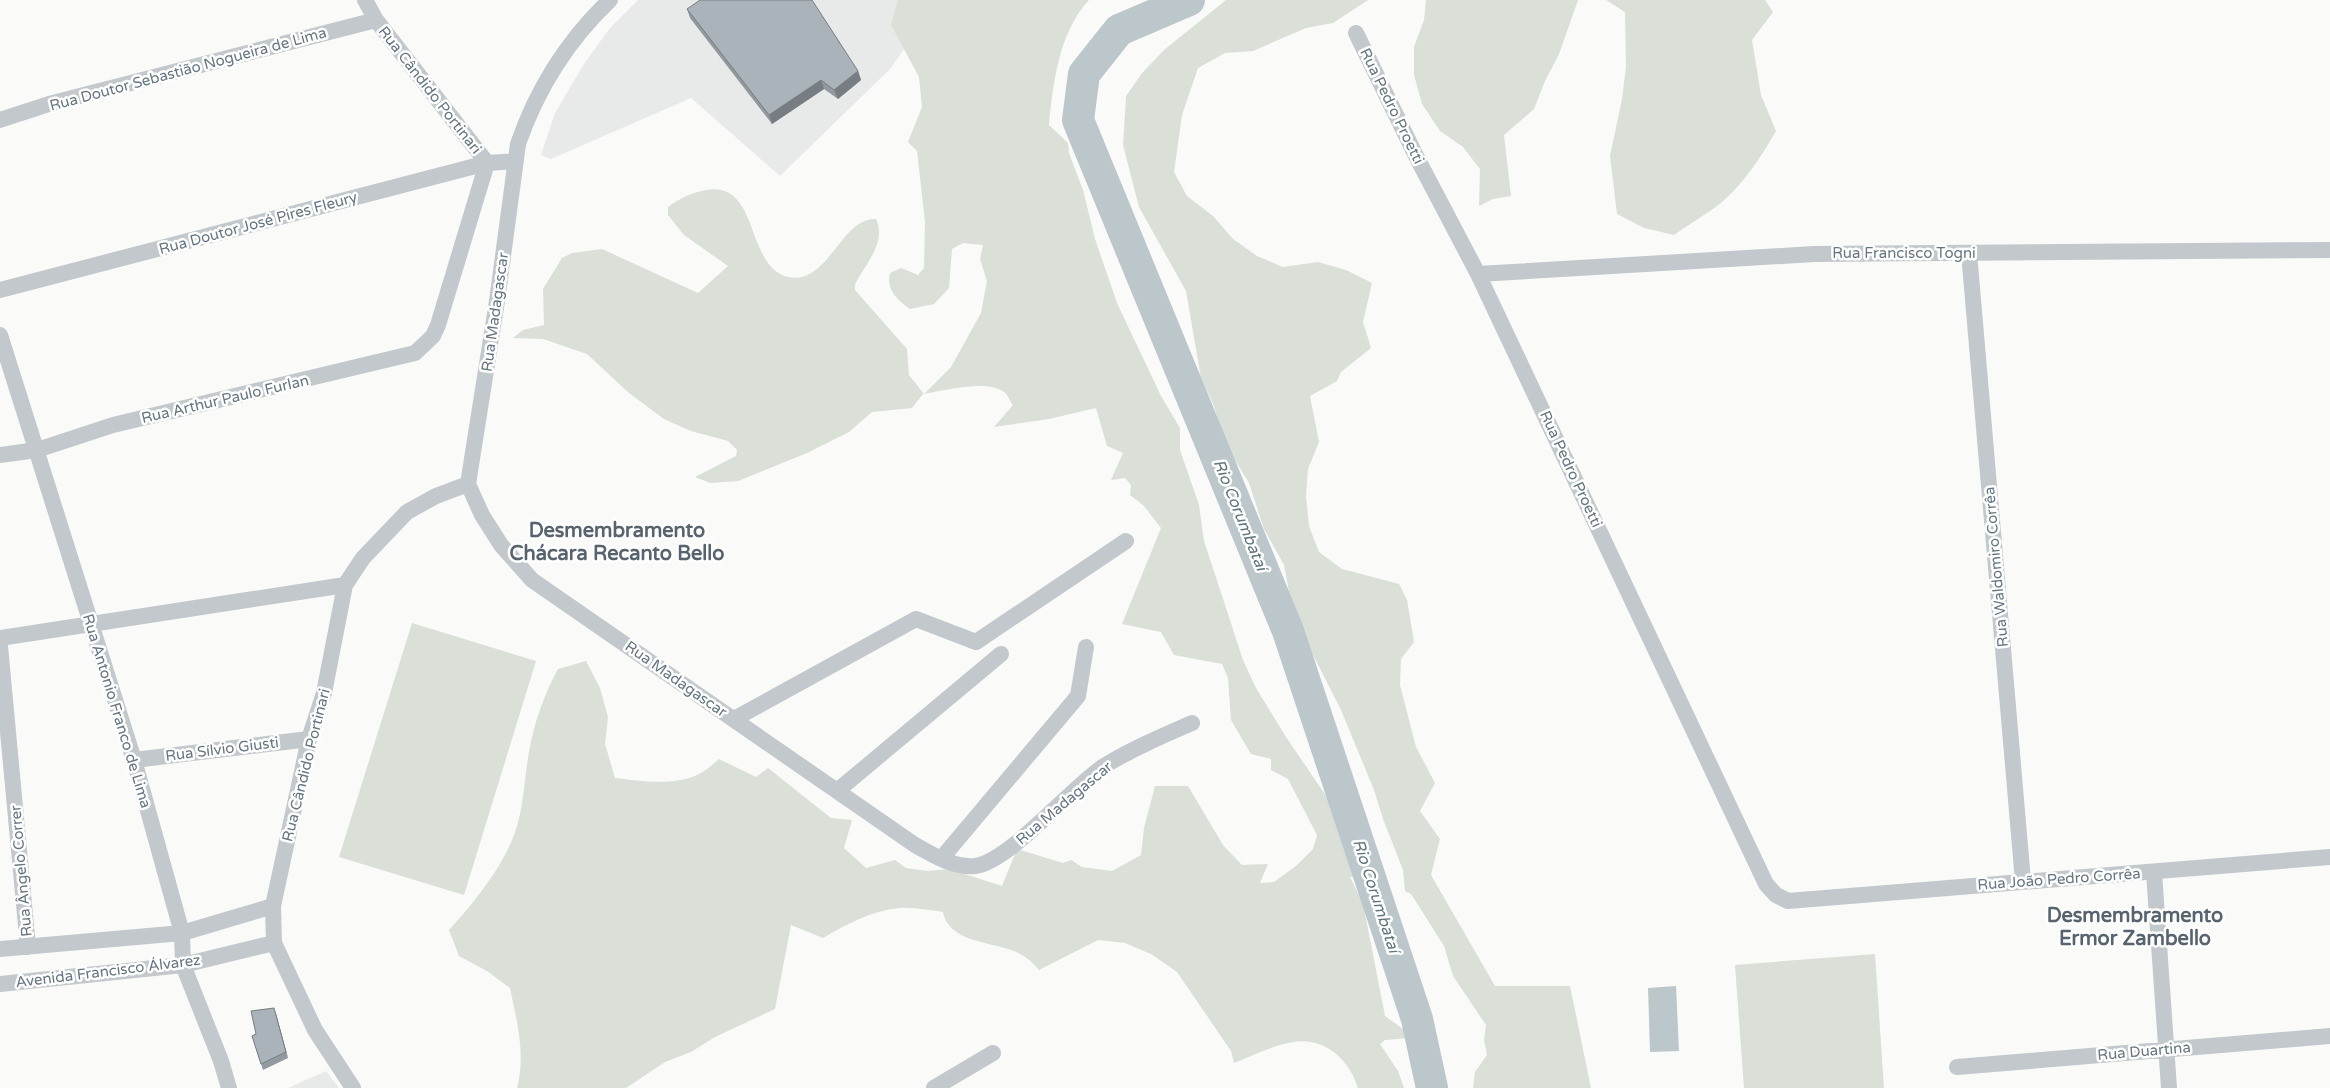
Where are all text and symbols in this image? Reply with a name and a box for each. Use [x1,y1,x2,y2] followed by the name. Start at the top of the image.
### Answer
[48,23,328,115] street label: Rua Doutor Sebastião Nogueira de Lima
[375,23,485,157] street label: Rua Cândido Portinari
[1356,45,1428,167] street label: Rua Pedro Proetti
[157,188,359,258] street label: Rua Doutor José Pires Fleury
[1832,244,1976,262] street label: Rua Francisco Togni
[478,251,512,373] street label: Rua Madagascar
[140,371,310,427] street label: Rua Arthur Paulo Furlan
[1536,408,1606,530] street label: Rua Pedro Proetti
[1209,456,1273,576] water label: Rio Corumbataí
[1980,486,2012,648] street label: Rua Waldomiro Corrêa
[510,519,724,566] district label: Desmembramento Chácara Recanto Bello
[79,612,155,810] street label: Rua Antonio Franco de Lima
[622,637,731,721] street label: Rua Madagascar
[278,687,334,843] street label: Rua Cândido Portinari
[164,733,280,765] street label: Rua Sílvio Giusti
[1012,757,1116,849] street label: Rua Madagascar
[6,804,36,937] street label: Rua Ângelo Correr
[1348,837,1405,958] water label: Rio Corumbataí
[1977,864,2141,894] street label: Rua João Pedro Corrêa
[2047,904,2223,951] district label: Desmembramento Ermor Zambello
[15,951,201,991] street label: Avenida Francisco Álvarez
[2097,1038,2191,1064] street label: Rua Duartina

